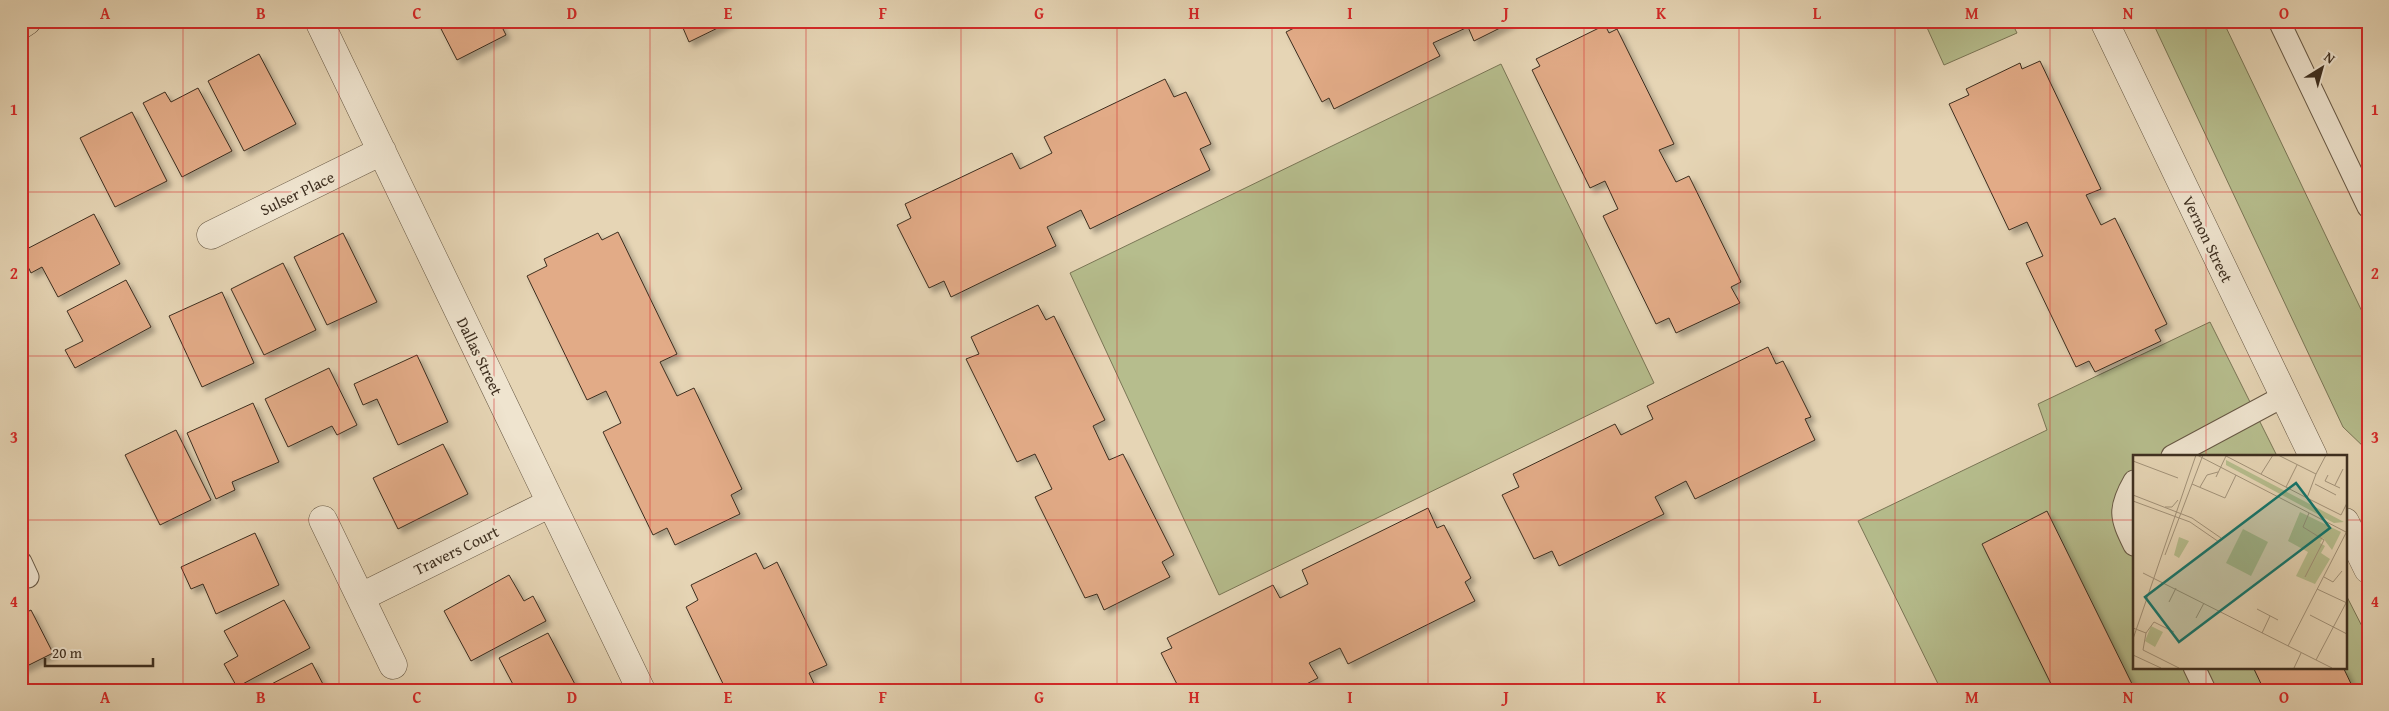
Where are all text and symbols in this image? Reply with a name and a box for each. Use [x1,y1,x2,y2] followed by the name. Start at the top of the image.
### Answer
[100,1,111,25] text: A
[256,1,266,25] text: B
[412,1,422,25] text: C
[567,1,577,25] text: D
[724,1,733,25] text: E
[879,1,887,25] text: F
[1034,1,1044,25] text: G
[1188,1,1200,25] text: H
[1347,1,1353,25] text: I
[1500,1,1509,25] text: J
[1656,1,1667,25] text: K
[1813,1,1822,25] text: L
[1965,1,1979,25] text: M
[2123,1,2134,25] text: N
[2279,1,2289,25] text: O
[2296,42,2346,92] north arrow
[2320,47,2340,69] text: N
[10,97,18,121] text: 1
[2371,97,2379,121] text: 1
[256,165,338,221] street label: Sulser Place
[2177,192,2239,287] street label: Vernon Street
[10,261,18,285] text: 2
[2371,261,2379,285] text: 2
[451,313,509,399] street label: Dallas Street
[10,425,18,449] text: 3
[2371,425,2379,449] text: 3
[2133,455,2346,668] inset map
[409,519,503,581] street label: Travers Court
[10,589,18,613] text: 4
[2371,589,2379,613] text: 4
[45,636,152,668] scale bar
[52,642,83,663] text: 20 m
[100,685,111,709] text: A
[256,685,266,709] text: B
[412,685,422,709] text: C
[567,685,577,709] text: D
[724,685,733,709] text: E
[879,685,887,709] text: F
[1034,685,1044,709] text: G
[1188,685,1200,709] text: H
[1347,685,1353,709] text: I
[1500,685,1509,709] text: J
[1656,685,1667,709] text: K
[1813,685,1822,709] text: L
[1965,685,1979,709] text: M
[2123,685,2134,709] text: N
[2279,685,2289,709] text: O

